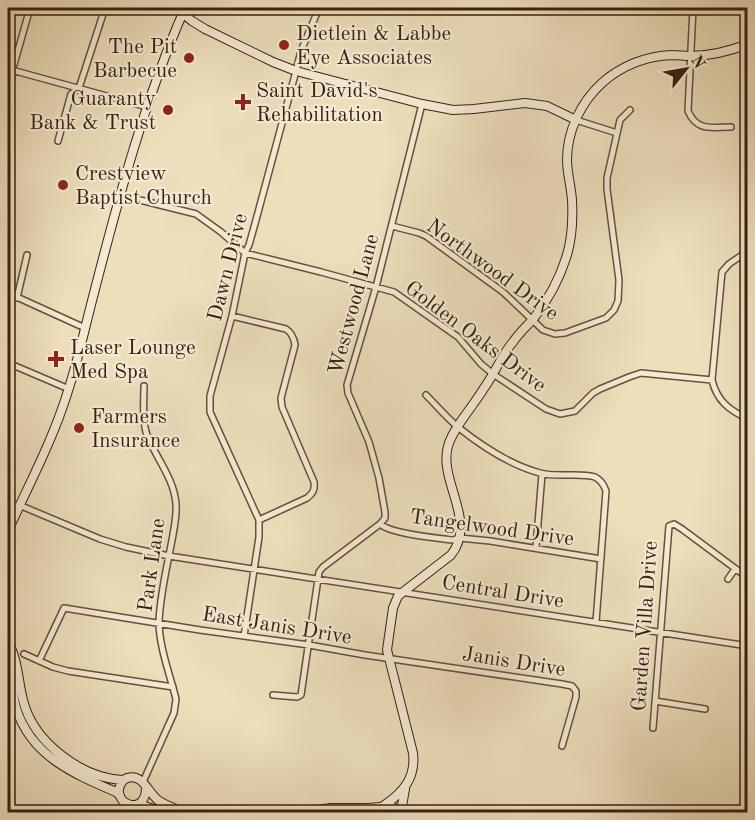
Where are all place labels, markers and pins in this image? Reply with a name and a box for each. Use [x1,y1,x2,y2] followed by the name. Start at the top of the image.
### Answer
[296,24,451,69] place label: Dietlein & Labbe Eye Associates
[93,37,177,82] place label: The Pit Barbecue
[277,38,291,52] marker: Dietlein & Labbe Eye Associates
[182,51,196,65] marker: The Pit Barbecue
[256,81,383,126] place label: Saint David's Rehabilitation
[29,89,156,134] place label: Guaranty Bank & Trust
[234,93,252,111] marker: Saint David's Rehabilitation
[161,103,175,117] marker: Guaranty Bank & Trust
[75,164,212,209] place label: Crestview Baptist Church
[56,178,70,192] marker: Crestview Baptist Church
[70,338,196,383] place label: Laser Lounge Med Spa
[47,350,65,368] marker: Laser Lounge Med Spa
[91,407,180,452] place label: Farmers Insurance
[72,421,86,435] marker: Farmers Insurance

